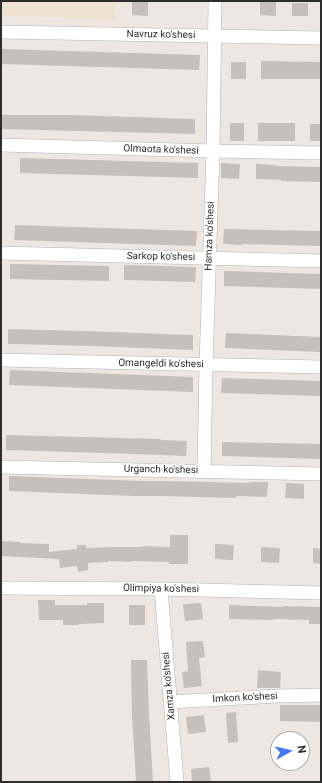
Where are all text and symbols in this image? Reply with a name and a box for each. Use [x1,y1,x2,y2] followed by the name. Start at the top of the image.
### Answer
[127,28,195,42] street label: Navruz ko'shesi
[123,143,199,157] street label: Olmaota ko'shesi
[203,201,217,271] street label: Hamza ko'shesi
[127,250,195,264] street label: Sarkop ko'shesi
[118,357,204,371] street label: Omangeldi ko'shesi
[124,463,198,477] street label: Urganch ko'shesi
[123,582,199,596] street label: Olimpiya ko'shesi
[160,651,178,721] street label: Xamza ko'shesi
[212,690,278,706] street label: Imkon ko'shesi
[270,731,310,771] north arrow
[294,745,308,754] text: N

